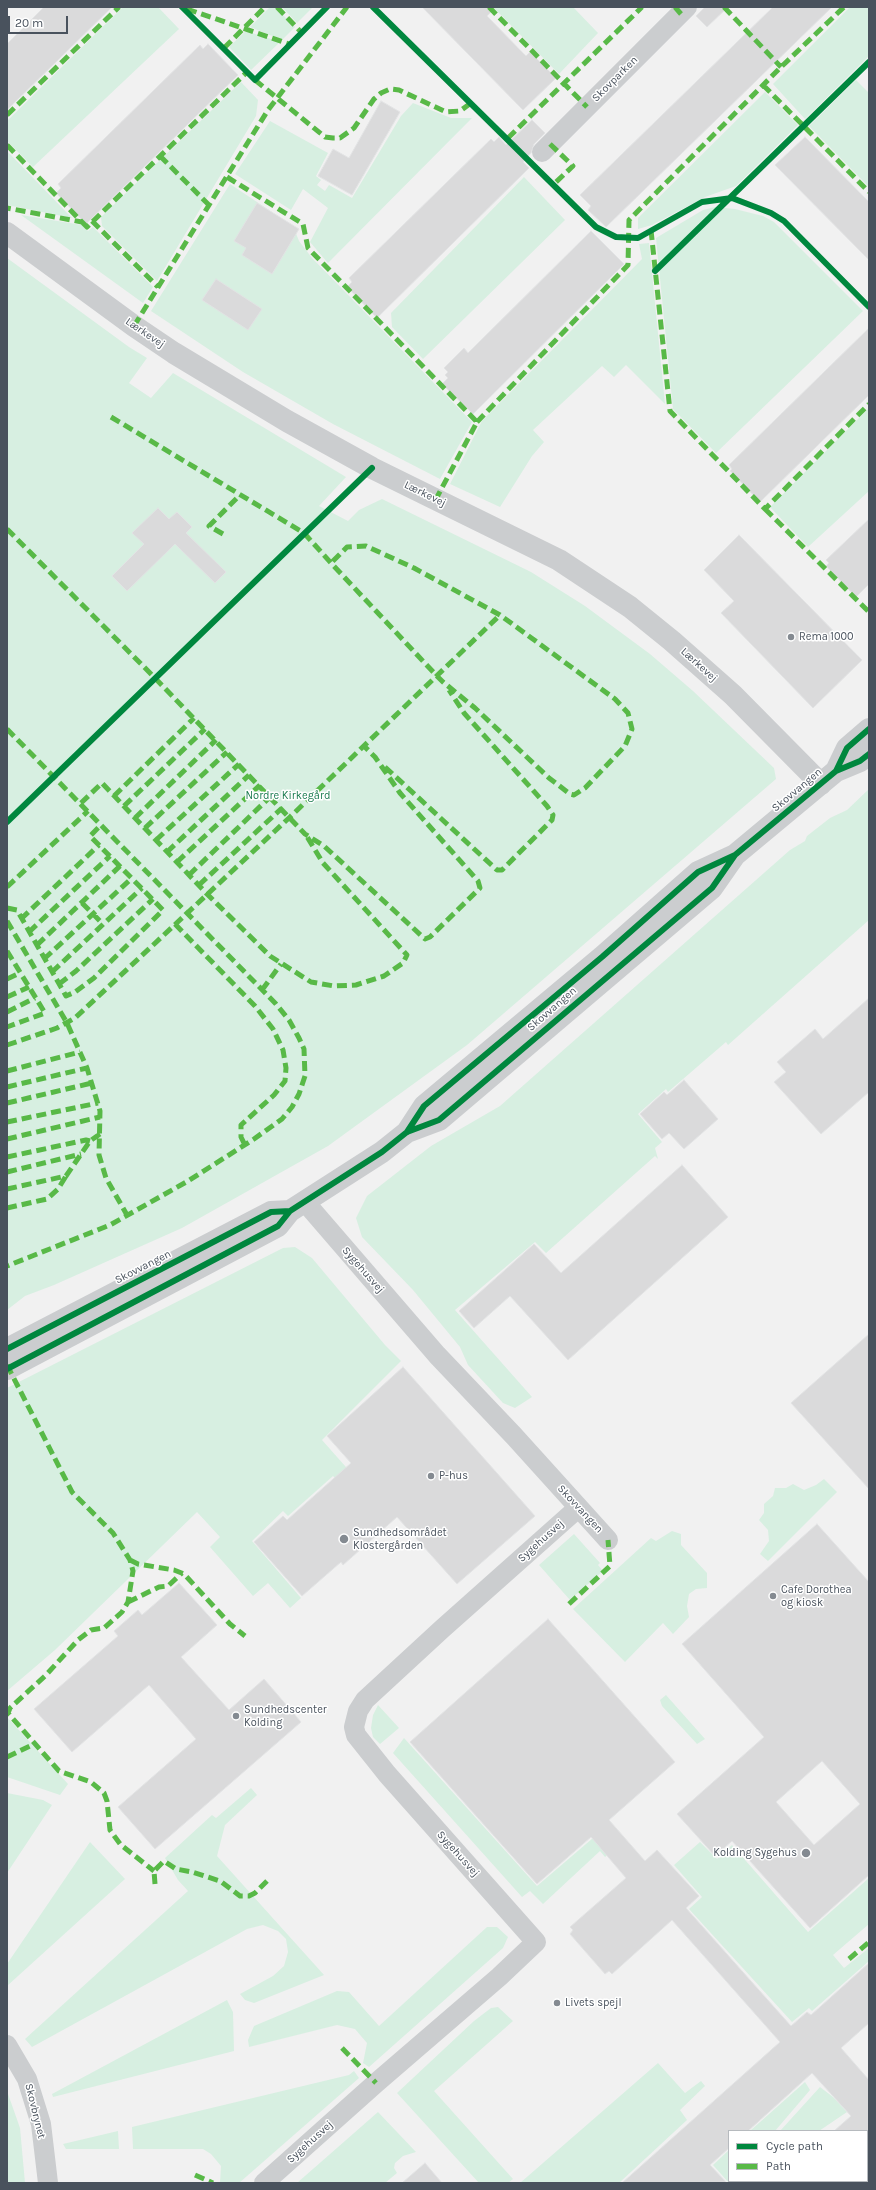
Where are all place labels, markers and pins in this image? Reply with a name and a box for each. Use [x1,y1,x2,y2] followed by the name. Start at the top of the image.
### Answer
[799,630,854,644] place label: Rema 1000
[786,632,796,642] marker: Rema 1000
[439,1469,468,1483] place label: P-hus
[426,1471,436,1481] marker: P-hus
[353,1526,447,1552] place label: Sundhedsområdet Klostergården
[338,1533,350,1545] marker: Sundhedsområdet Klostergården
[781,1583,852,1609] place label: Cafe Dorothea og kiosk
[768,1591,778,1601] marker: Cafe Dorothea og kiosk
[244,1703,327,1729] place label: Sundhedscenter Kolding
[231,1711,241,1721] marker: Sundhedscenter Kolding
[713,1846,797,1860] place label: Kolding Sygehus
[800,1847,812,1859] marker: Kolding Sygehus
[565,1996,622,2010] place label: Livets spejl
[552,1998,562,2008] marker: Livets spejl

